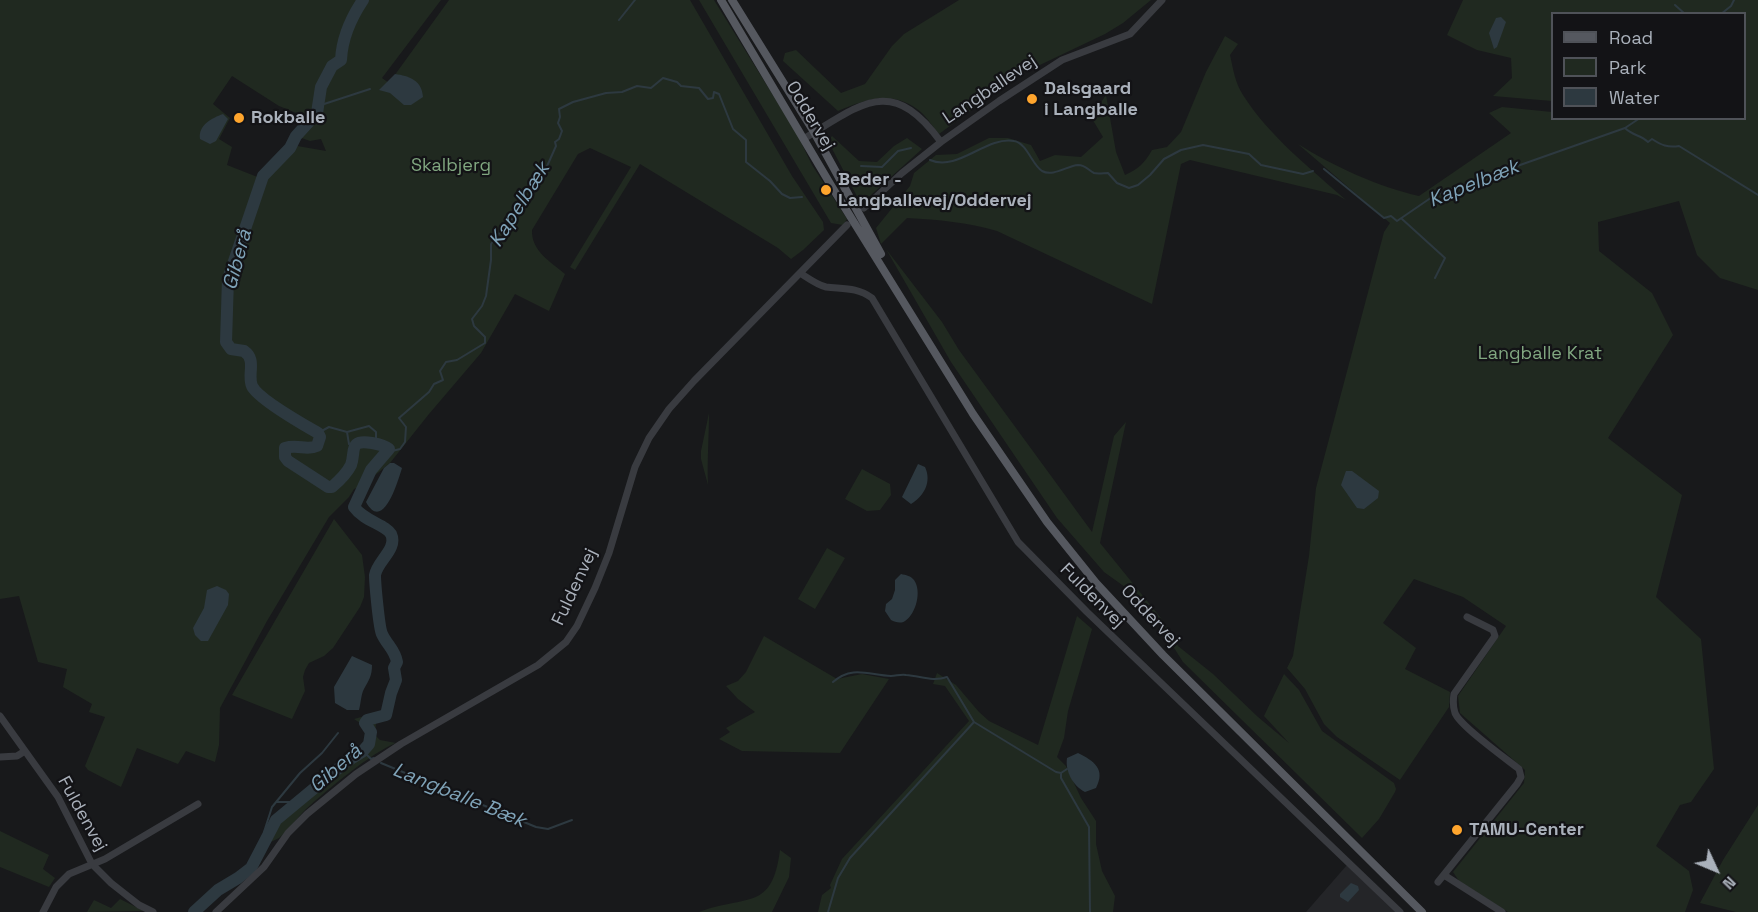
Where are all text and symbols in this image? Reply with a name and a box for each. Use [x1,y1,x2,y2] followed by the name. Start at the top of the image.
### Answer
[1551,12,1746,120] legend
[1609,26,1653,49] text: Road
[939,51,1041,129] street label: Langballevej
[1609,56,1646,79] text: Park
[781,77,839,155] street label: Oddervej
[1044,78,1138,121] place label: Dalsgaard i Langballe
[1609,86,1660,109] text: Water
[1025,92,1039,106] marker: Dalsgaard i Langballe
[251,107,325,129] place label: Rokballe
[232,111,246,125] marker: Rokballe
[411,155,491,177] park label: Skalbjerg
[1425,155,1523,213] water label: Kapelbæk
[485,158,555,252] water label: Kapelbæk
[838,169,1032,212] place label: Beder - Langballevej/Oddervej
[819,183,833,197] marker: Beder - Langballevej/Oddervej
[218,227,258,293] water label: Giberå
[1478,343,1602,365] park label: Langballe Krat
[548,545,602,629] street label: Fuldenvej
[1055,559,1129,633] street label: Fuldenvej
[1116,580,1184,652] street label: Oddervej
[305,740,367,798] water label: Giberå
[389,758,529,834] water label: Langballe Bæk
[53,773,111,855] street label: Fuldenvej
[1469,819,1584,841] place label: TAMU-Center
[1450,823,1464,837] marker: TAMU-Center
[1686,840,1746,900] north arrow
[1718,872,1741,894] text: N

